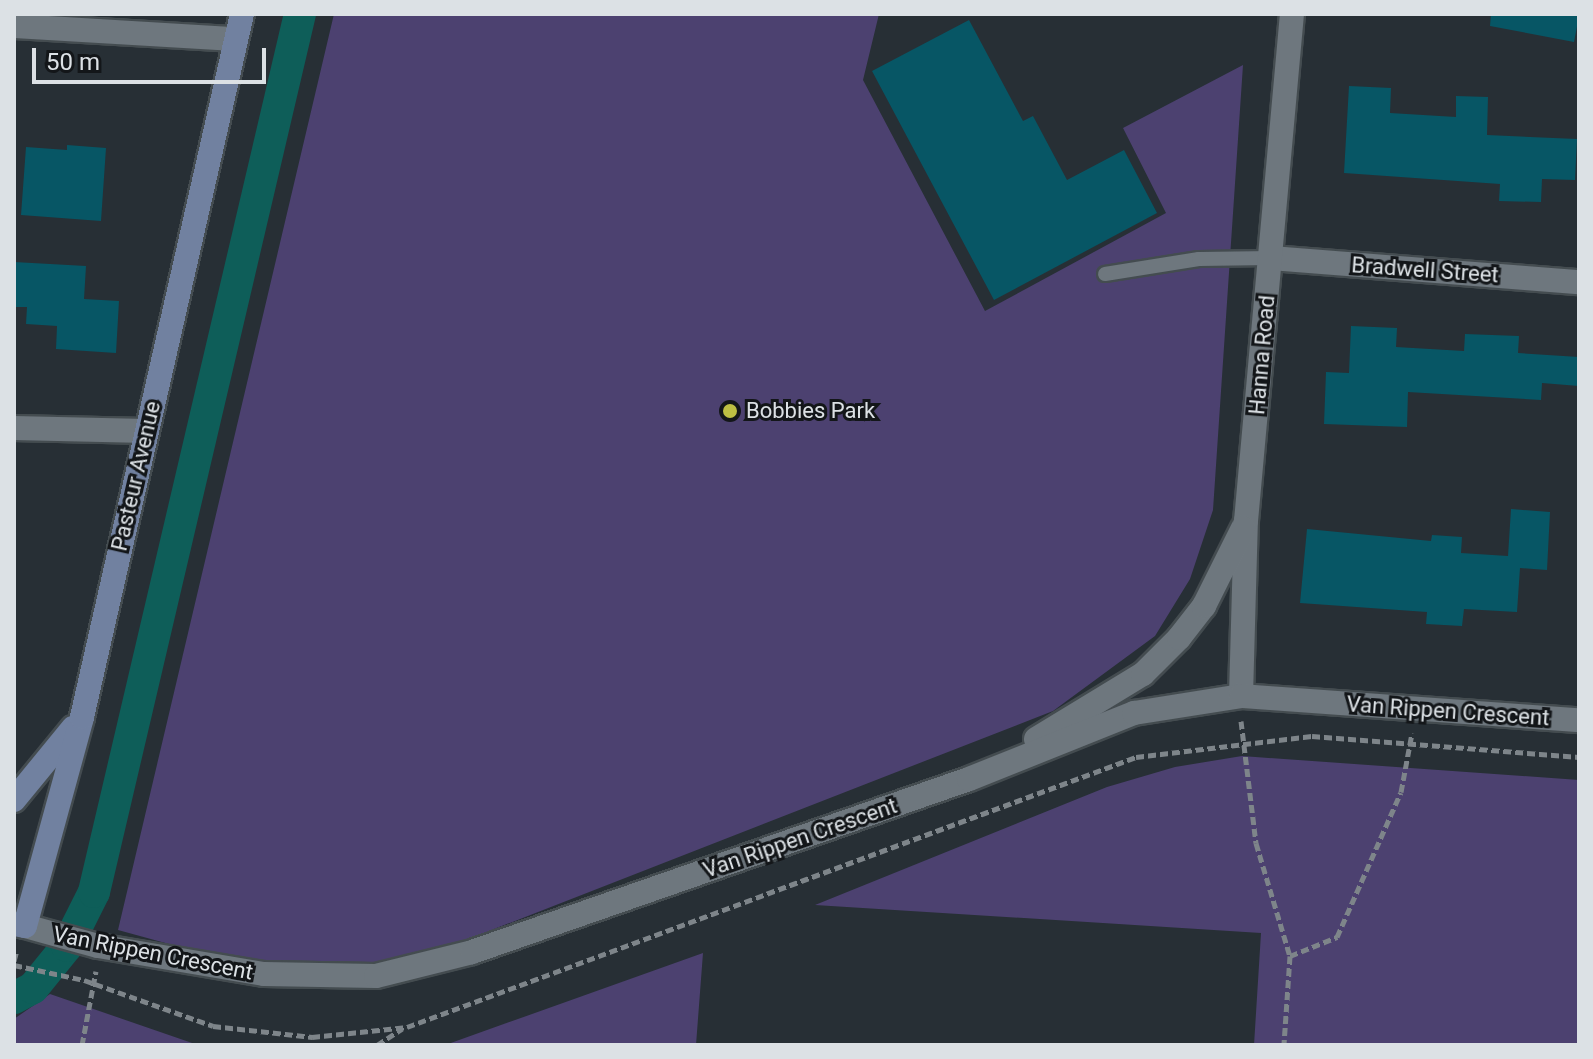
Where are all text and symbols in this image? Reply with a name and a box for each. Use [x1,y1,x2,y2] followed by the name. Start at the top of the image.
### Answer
[36,32,270,82] scale bar
[46,48,100,76] text: 50 m
[1351,252,1499,288] street label: Bradwell Street
[1244,294,1280,416] street label: Hanna Road
[746,398,875,424] place label: Bobbies Park
[106,399,166,553] street label: Pasteur Avenue
[721,402,739,420] marker: Bobbies Park
[1346,691,1550,731] street label: Van Rippen Crescent
[700,792,900,884] street label: Van Rippen Crescent
[51,921,255,985] street label: Van Rippen Crescent

